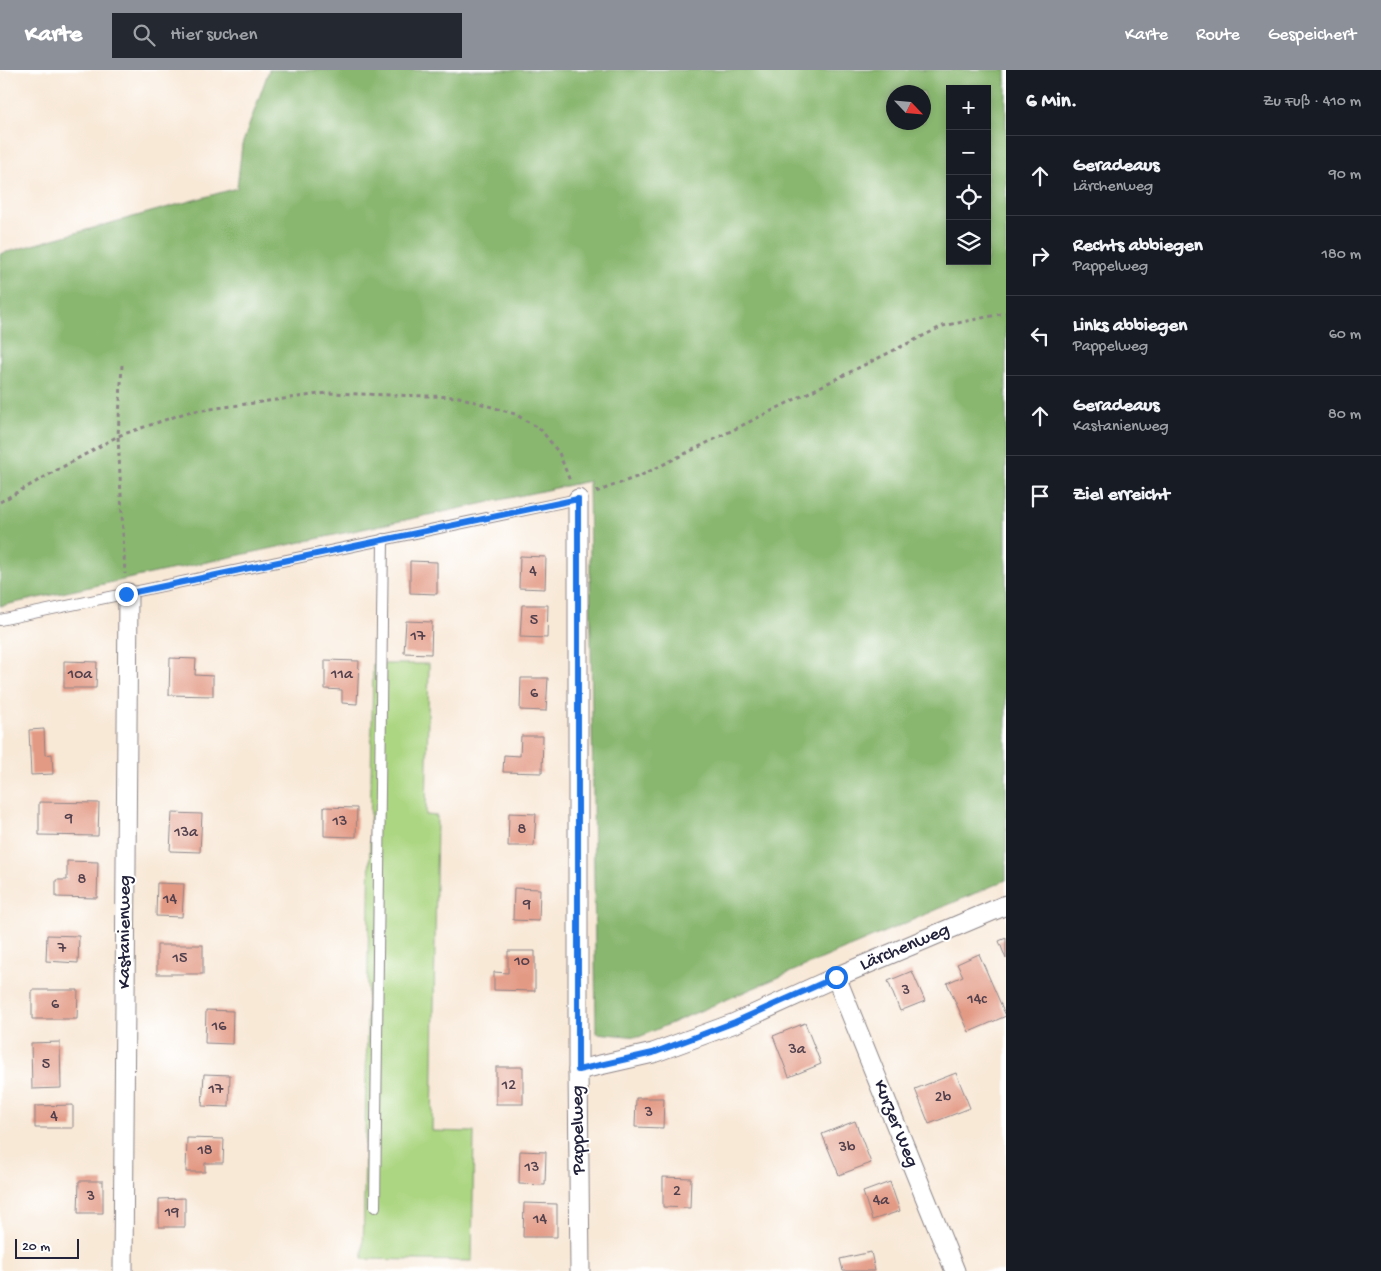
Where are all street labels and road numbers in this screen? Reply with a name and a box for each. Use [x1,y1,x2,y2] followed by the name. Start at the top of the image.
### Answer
[114,875,137,989] street label: Kastanienweg
[857,919,953,977] street label: Lärchenweg
[867,1077,923,1171] street label: Kurzer Weg
[567,1085,591,1176] street label: Pappelweg

